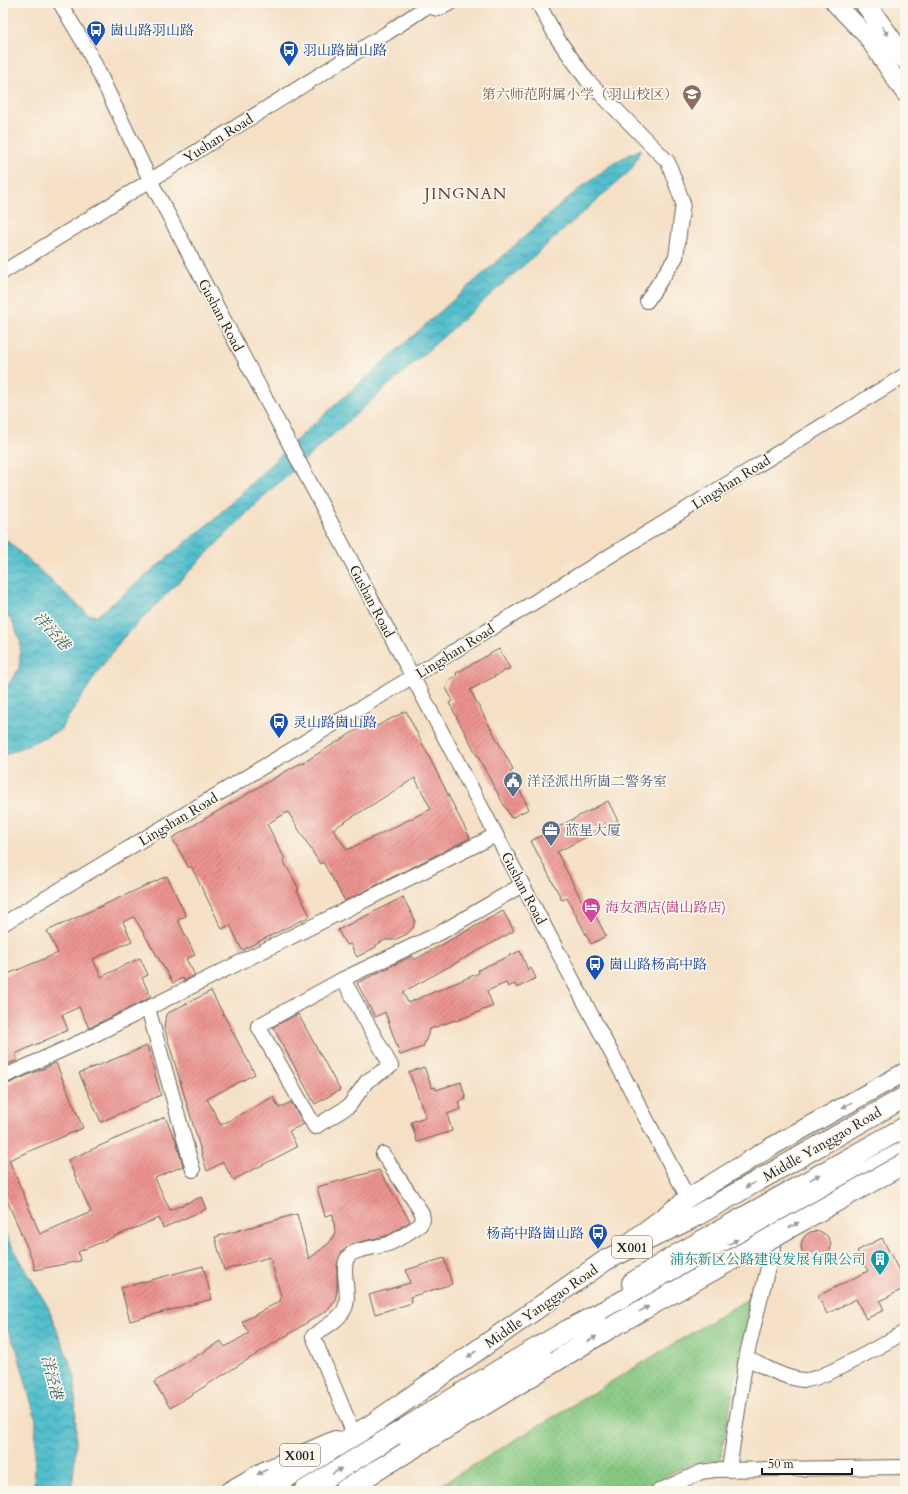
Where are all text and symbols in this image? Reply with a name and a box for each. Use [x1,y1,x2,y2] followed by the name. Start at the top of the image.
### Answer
[85,19,107,47] bus stop icon: 崮山路羽山路
[110,21,194,40] place label: 崮山路羽山路
[881,26,889,36] one-way arrow
[278,39,300,67] bus stop icon: 羽山路崮山路
[303,41,387,60] place label: 羽山路崮山路
[681,83,703,111] school or university icon: 第六师范附属小学（羽山校区）
[482,85,678,104] place label: 第六师范附属小学（羽山校区）
[180,109,257,167] street label: Yushan Road
[423,183,507,205] district label: JINGNAN
[193,276,248,355] street label: Gushan Road
[688,450,775,514] street label: Lingshan Road
[344,562,399,641] street label: Gushan Road
[30,608,76,656] water label: 洋泾港
[412,619,499,683] street label: Lingshan Road
[268,711,290,739] bus stop icon: 灵山路崮山路
[293,713,377,732] place label: 灵山路崮山路
[502,770,524,798] public building icon: 洋泾派出所崮二警务室
[527,772,667,791] place label: 洋泾派出所崮二警务室
[135,788,222,851] street label: Lingshan Road
[540,819,562,847] office icon: 蓝星大厦
[565,821,621,840] place label: 蓝星大厦
[496,849,551,928] street label: Gushan Road
[580,896,602,924] hotel icon: 海友酒店(崮山路店)
[605,898,726,917] place label: 海友酒店(崮山路店)
[584,953,606,981] bus stop icon: 崮山路杨高中路
[609,955,707,974] place label: 崮山路杨高中路
[841,1101,852,1108] one-way arrow
[759,1102,885,1186] street label: Middle Yanggao Road
[809,1174,821,1181] one-way arrow
[744,1182,755,1189] one-way arrow
[587,1222,609,1250] bus stop icon: 杨高中路崮山路
[788,1222,800,1229] one-way arrow
[486,1224,584,1243] place label: 杨高中路崮山路
[612,1236,652,1258] road number: X001
[727,1239,739,1245] one-way arrow
[869,1248,891,1276] building icon: 浦东新区公路建设发展有限公司
[670,1250,866,1269] place label: 浦东新区公路建设发展有限公司
[481,1260,602,1353] street label: Middle Yanggao Road
[638,1306,650,1313] one-way arrow
[586,1336,598,1343] one-way arrow
[466,1350,477,1358] one-way arrow
[37,1353,68,1403] water label: 洋泾港
[280,1444,320,1466] road number: X001
[762,1450,852,1476] scale bar
[768,1456,795,1472] text: 50 m
[331,1467,343,1474] one-way arrow
[256,1469,268,1476] one-way arrow

